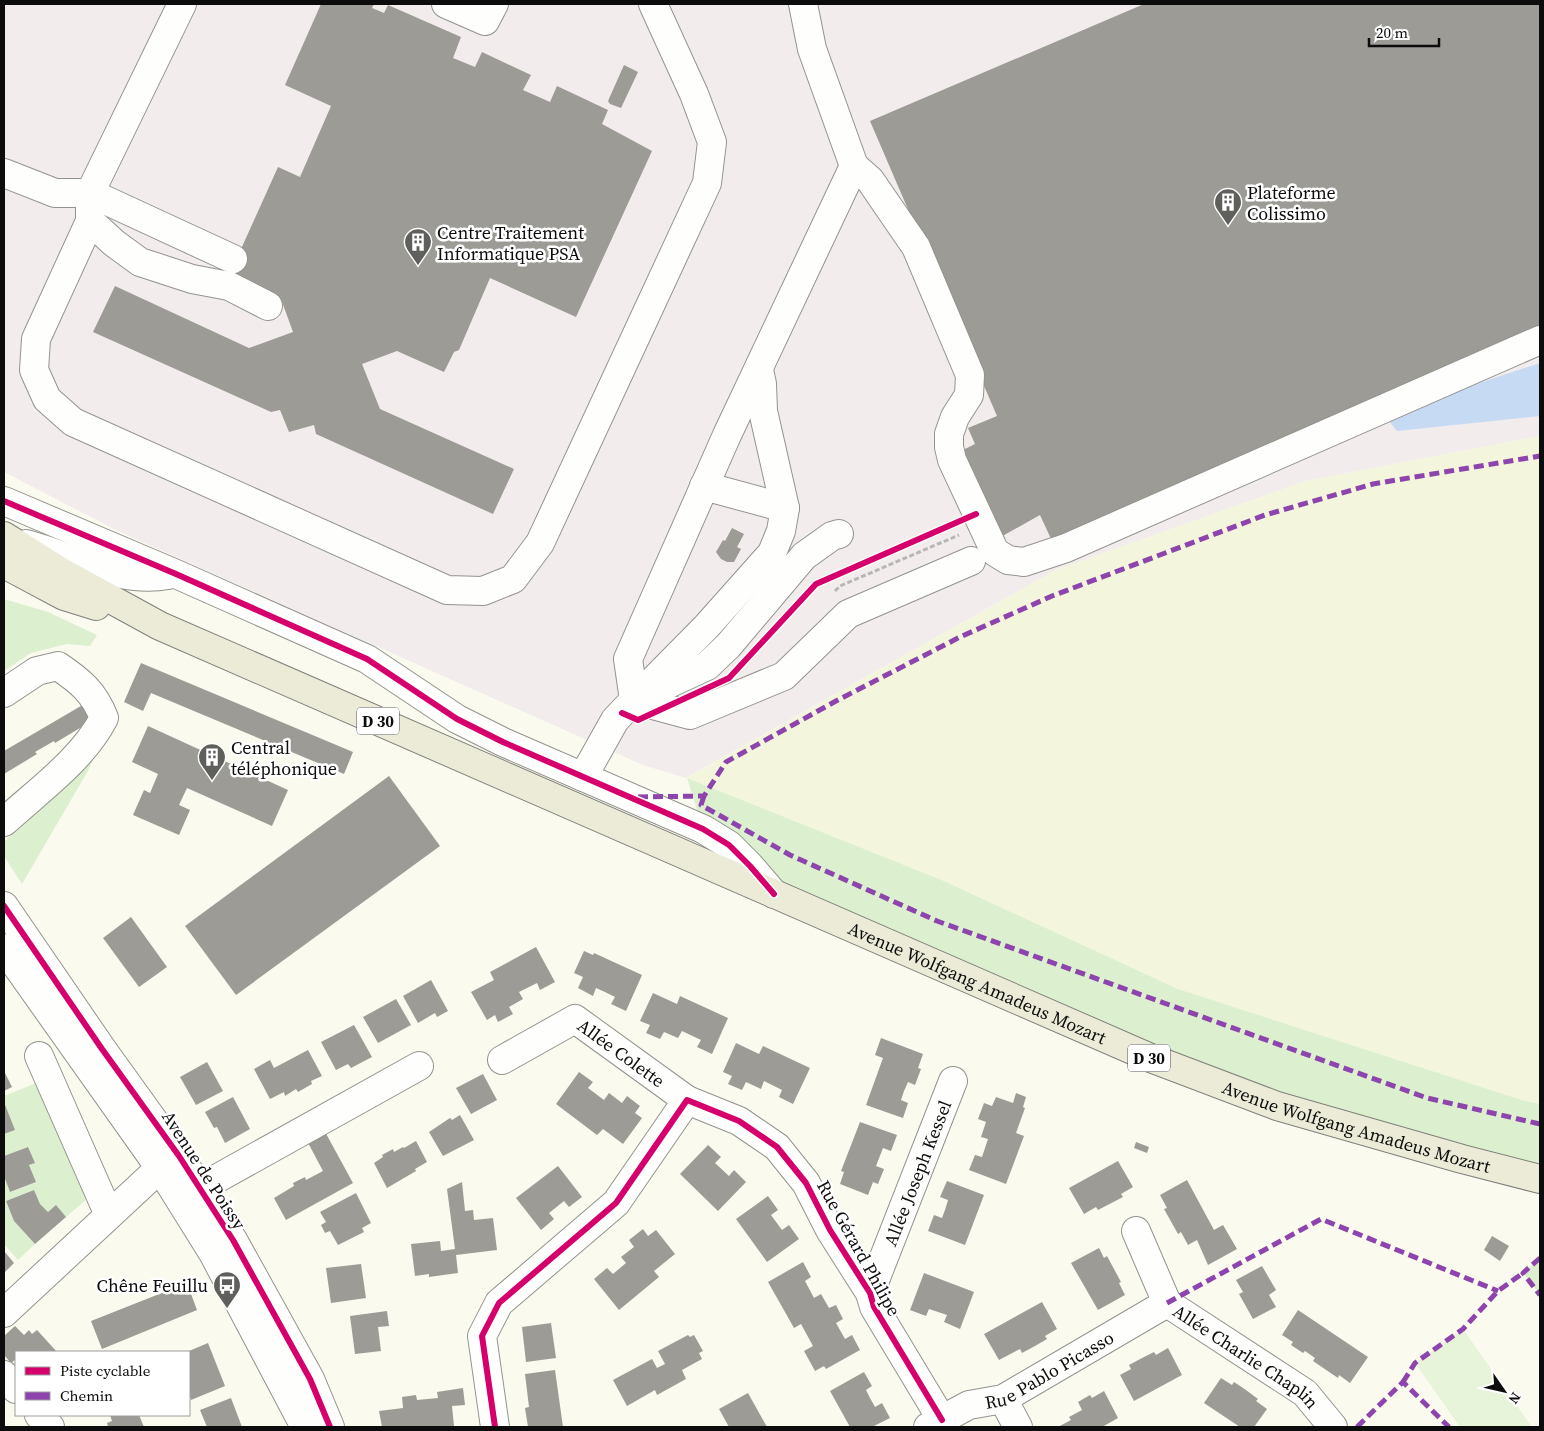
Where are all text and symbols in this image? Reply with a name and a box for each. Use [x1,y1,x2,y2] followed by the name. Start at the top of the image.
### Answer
[1369,15,1439,47] scale bar
[1376,22,1408,43] text: 20 m
[1247,180,1336,226] place label: Plateforme Colissimo
[1213,187,1243,226] building icon: Plateforme Colissimo
[437,220,584,266] place label: Centre Traitement Informatique PSA
[403,227,433,266] building icon: Centre Traitement Informatique PSA
[357,708,399,734] road number: D 30
[231,735,337,781] place label: Central téléphonique
[197,742,227,781] building icon: Central téléphonique
[845,915,1110,1050] street label: Avenue Wolfgang Amadeus Mozart
[573,1013,670,1093] street label: Allée Colette
[1128,1044,1170,1072] road number: D 30
[1219,1074,1493,1178] street label: Avenue Wolfgang Amadeus Mozart
[877,1096,957,1249] street label: Allée Joseph Kessel
[156,1106,252,1235] street label: Avenue de Poissy
[811,1175,907,1321] street label: Rue Gérard Philipe
[212,1270,242,1309] bus stop icon: Chêne Feuillu
[97,1273,208,1298] place label: Chêne Feuillu
[1169,1298,1325,1414] street label: Allée Charlie Chaplin
[983,1324,1118,1414] street label: Rue Pablo Picasso
[15,1351,190,1416] legend
[60,1360,151,1381] text: Piste cyclable
[1479,1366,1529,1416] north arrow
[60,1385,113,1406] text: Chemin
[1504,1388,1526,1408] text: N

